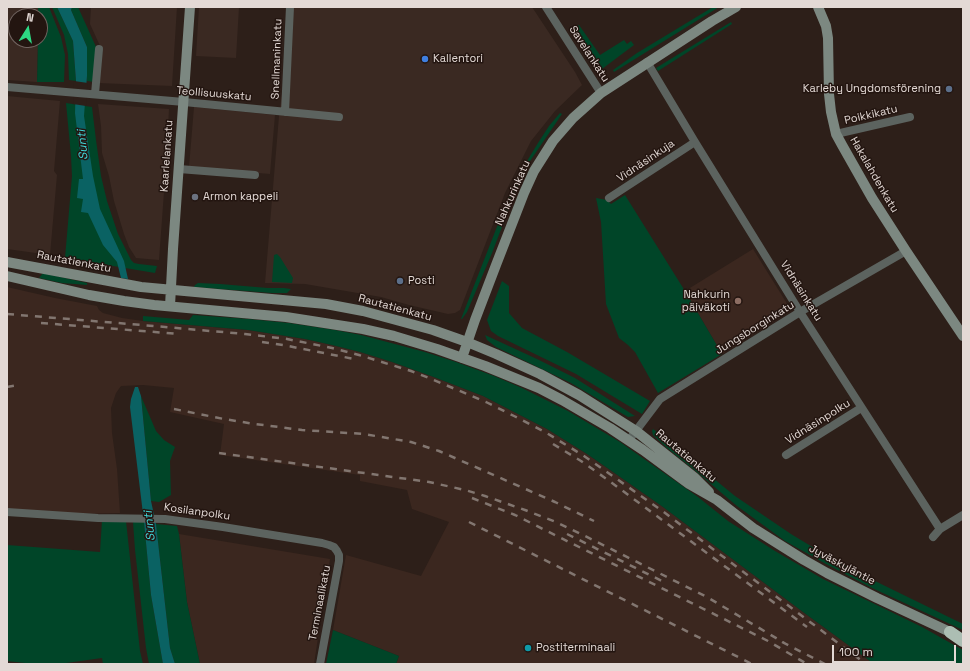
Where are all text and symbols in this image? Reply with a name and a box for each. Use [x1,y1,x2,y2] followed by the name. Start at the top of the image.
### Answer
[8,8,48,48] north arrow
[25,10,35,25] text: N
[269,18,285,100] street label: Snellmaninkatu
[566,23,612,85] street label: Savelankatu
[433,52,483,66] place label: Kallentori
[420,54,430,64] marker: Kallentori
[803,82,941,96] place label: Karleby Ungdomsförening
[176,84,252,104] street label: Teollisuuskatu
[944,84,954,94] marker: Karleby Ungdomsförening
[843,102,899,128] street label: Poikkikatu
[158,120,176,192] street label: Kaarlelankatu
[75,129,91,161] water label: Sunti
[847,135,901,215] street label: Hakalahdenkatu
[615,137,677,185] street label: Vidnäsinkuja
[493,158,533,228] street label: Nahkurinkatu
[203,190,278,204] place label: Armon kappeli
[190,192,200,202] marker: Armon kappeli
[36,248,112,276] street label: Rautatienkatu
[777,258,825,324] street label: Vidnäsinkatu
[408,274,435,288] place label: Posti
[395,276,405,286] marker: Posti
[682,288,730,314] place label: Nahkurin päiväkoti
[357,292,433,324] street label: Rautatienkatu
[733,296,743,306] marker: Nahkurin päiväkoti
[713,298,797,358] street label: Jungsborginkatu
[783,397,853,447] street label: Vidnäsinpolku
[653,427,719,485] street label: Rautatienkatu
[163,501,231,523] street label: Kosilanpolku
[141,510,159,542] water label: Sunti
[807,542,877,588] street label: Jyväskyläntie
[306,564,334,642] street label: Terminaalikatu
[834,637,958,663] scale bar
[536,641,615,655] place label: Postiterminaali
[523,643,533,653] marker: Postiterminaali
[839,644,873,660] text: 100 m

